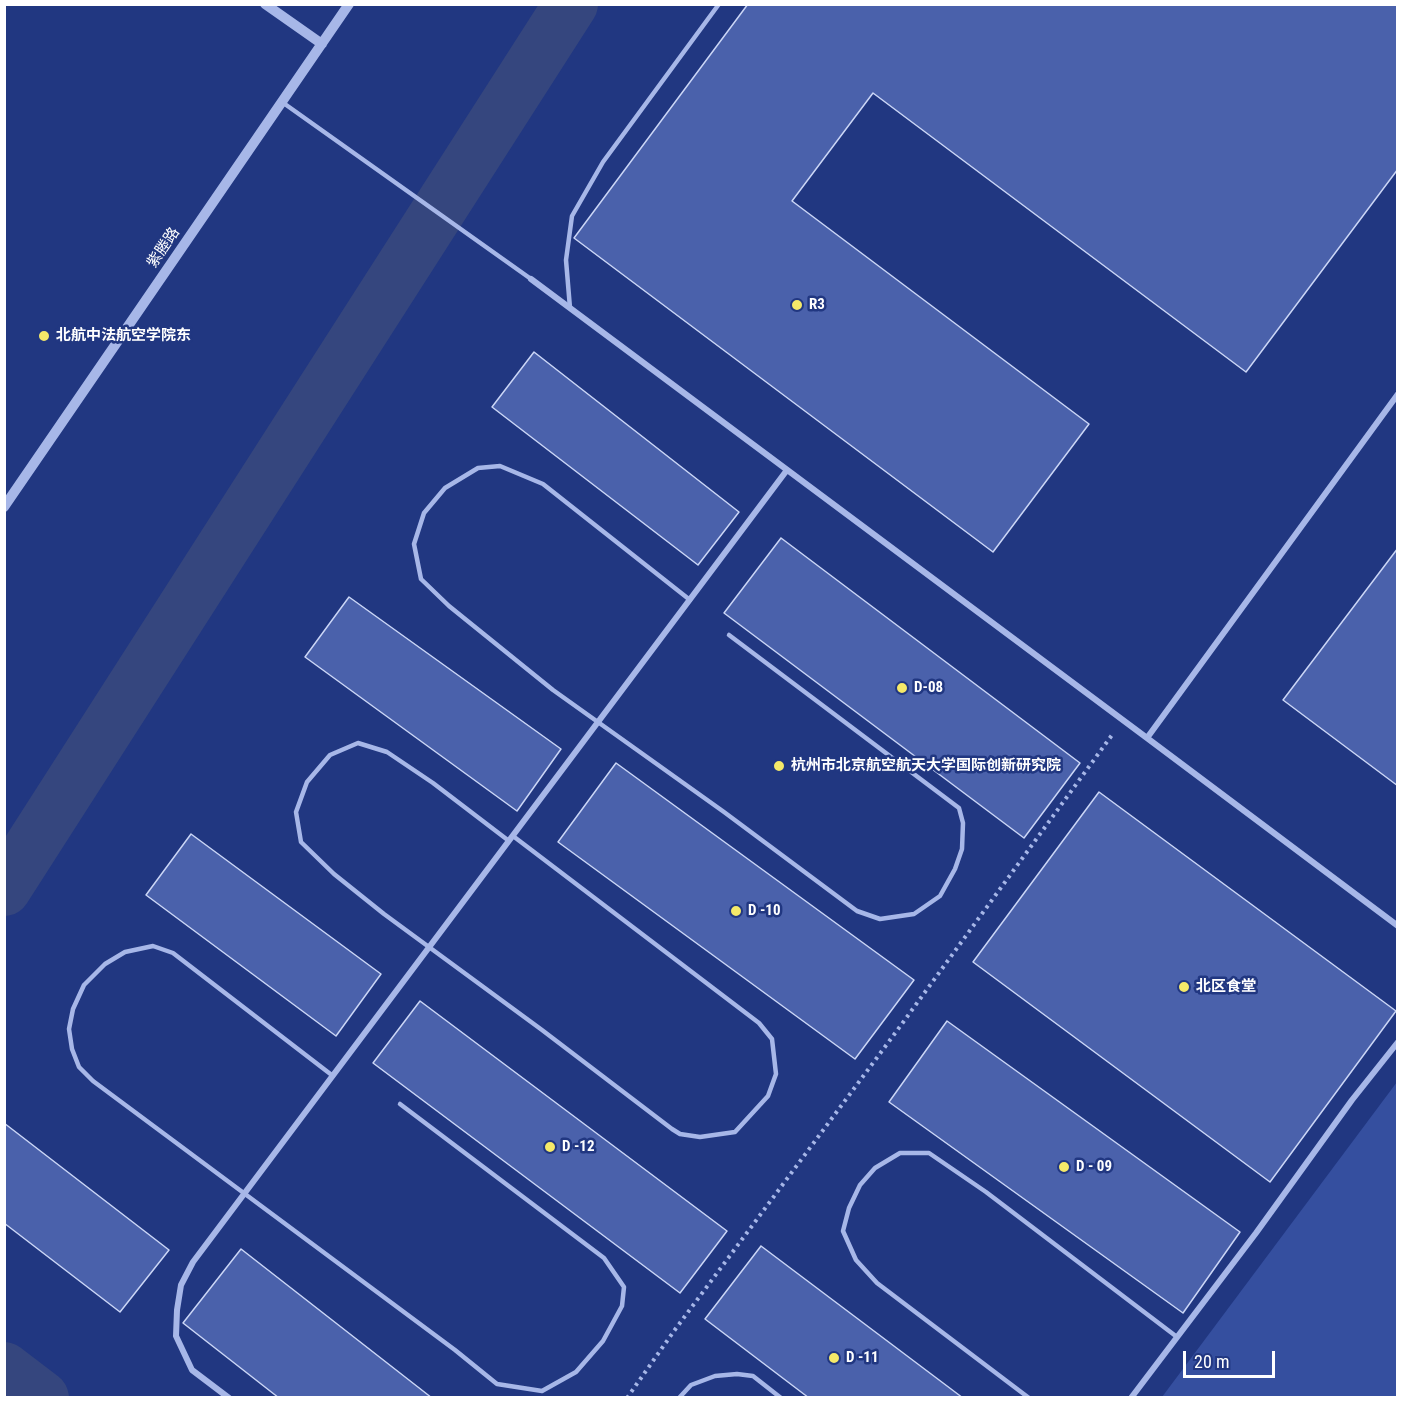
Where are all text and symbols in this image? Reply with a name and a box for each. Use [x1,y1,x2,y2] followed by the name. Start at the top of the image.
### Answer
[144,224,184,272] street label: 紫塍路
[809,296,825,314] place label: R3
[790,298,804,312] marker: R3
[56,327,191,345] place label: 北航中法航空学院东
[37,329,51,343] marker: 北航中法航空学院东
[914,679,943,697] place label: D-08
[895,681,909,695] marker: D-08
[791,757,1061,775] place label: 杭州市北京航空航天大学国际创新研究院
[772,759,786,773] marker: 杭州市北京航空航天大学国际创新研究院
[748,902,781,920] place label: D -10
[729,904,743,918] marker: D -10
[1196,978,1256,996] place label: 北区食堂
[1177,980,1191,994] marker: 北区食堂
[562,1138,595,1156] place label: D -12
[543,1140,557,1154] marker: D -12
[1076,1158,1112,1176] place label: D - 09
[1057,1160,1071,1174] marker: D - 09
[1186,1339,1278,1377] scale bar
[846,1349,879,1367] place label: D -11
[827,1351,841,1365] marker: D -11
[1194,1351,1229,1372] text: 20 m

